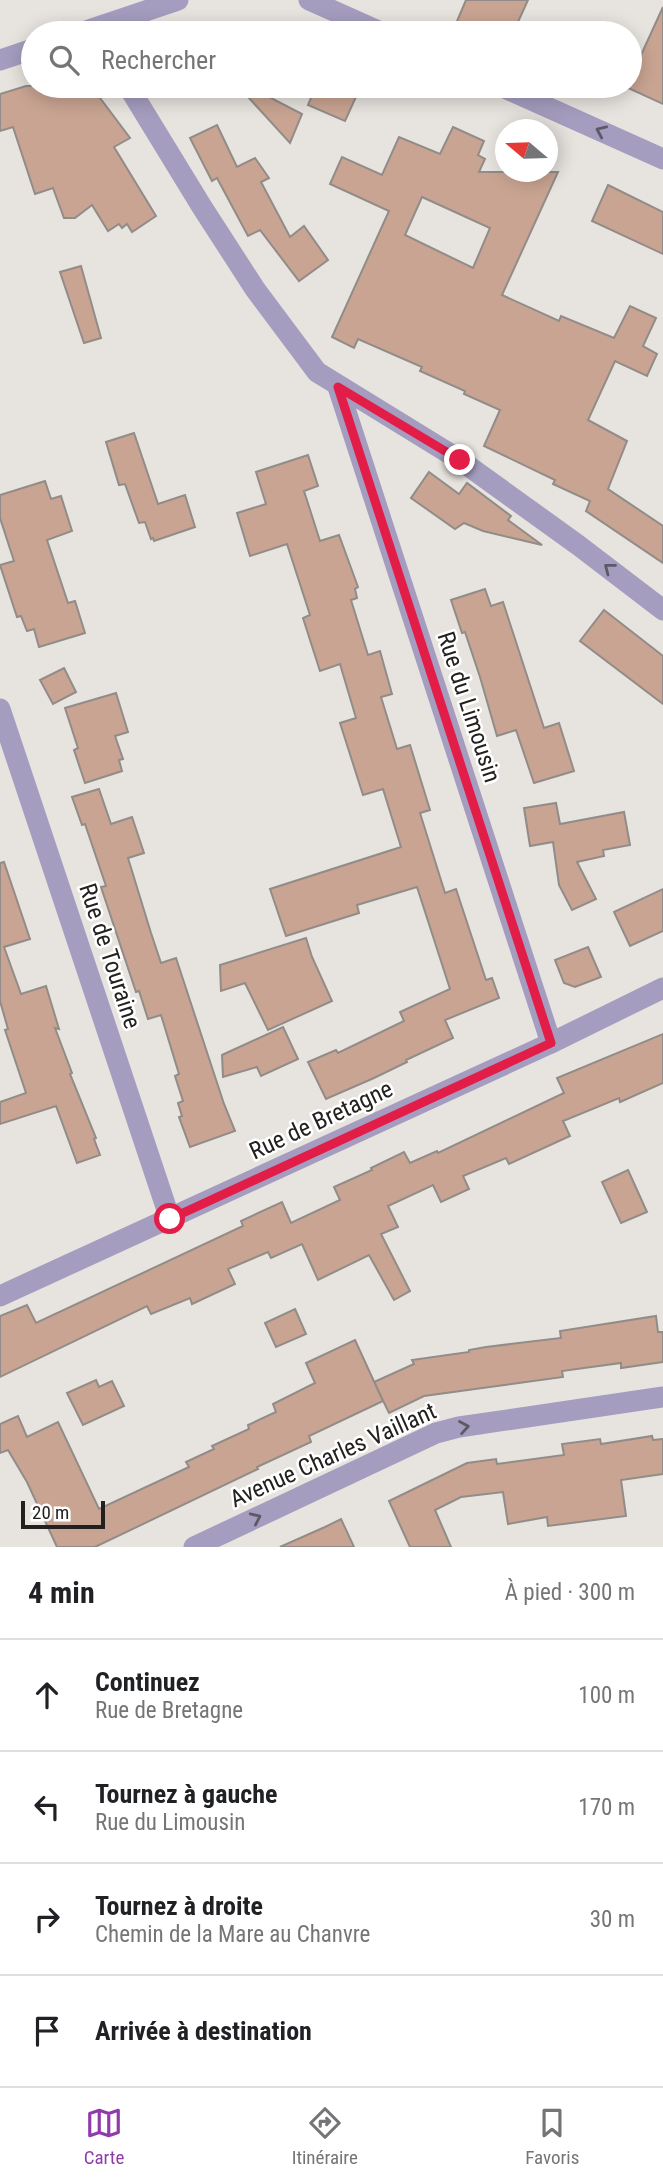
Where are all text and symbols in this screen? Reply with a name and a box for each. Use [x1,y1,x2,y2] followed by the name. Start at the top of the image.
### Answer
[21,21,642,98] search box
[45,41,83,79] icon: search
[101,45,216,75] text: Rechercher
[495,119,558,182] north arrow
[596,125,608,139] one-way arrow
[444,444,475,475] route end
[604,564,617,577] one-way arrow
[431,628,507,786] street label: Rue du Limousin
[73,880,147,1032] street label: Rue de Touraine
[245,1075,397,1165] street label: Rue de Bretagne
[154,1203,185,1234] route start
[225,1397,441,1513] street label: Avenue Charles Vaillant
[458,1420,470,1435] one-way arrow
[21,1498,105,1530] scale bar
[32,1501,69,1524] text: 20 m
[249,1512,261,1526] one-way arrow
[28,1575,95,1610] text: 4 min
[505,1579,635,1606] text: À pied · 300 m
[95,1667,200,1697] text: Continuez
[28,1676,66,1714] icon: ahead
[578,1682,635,1709] text: 100 m
[95,1697,243,1724] text: Rue de Bretagne
[95,1779,277,1809] text: Tournez à gauche
[28,1788,66,1826] icon: left
[578,1794,635,1821] text: 170 m
[95,1809,245,1836] text: Rue du Limousin
[95,1891,263,1921] text: Tournez à droite
[28,1900,66,1938] icon: right
[590,1906,635,1933] text: 30 m
[95,1921,370,1948] text: Chemin de la Mare au Chanvre
[28,2012,66,2050] icon: arrive
[95,2016,312,2046] text: Arrivée à destination
[84,2104,124,2169] tab: Carte
[292,2104,358,2169] tab: Itinéraire
[525,2104,579,2169] tab: Favoris

